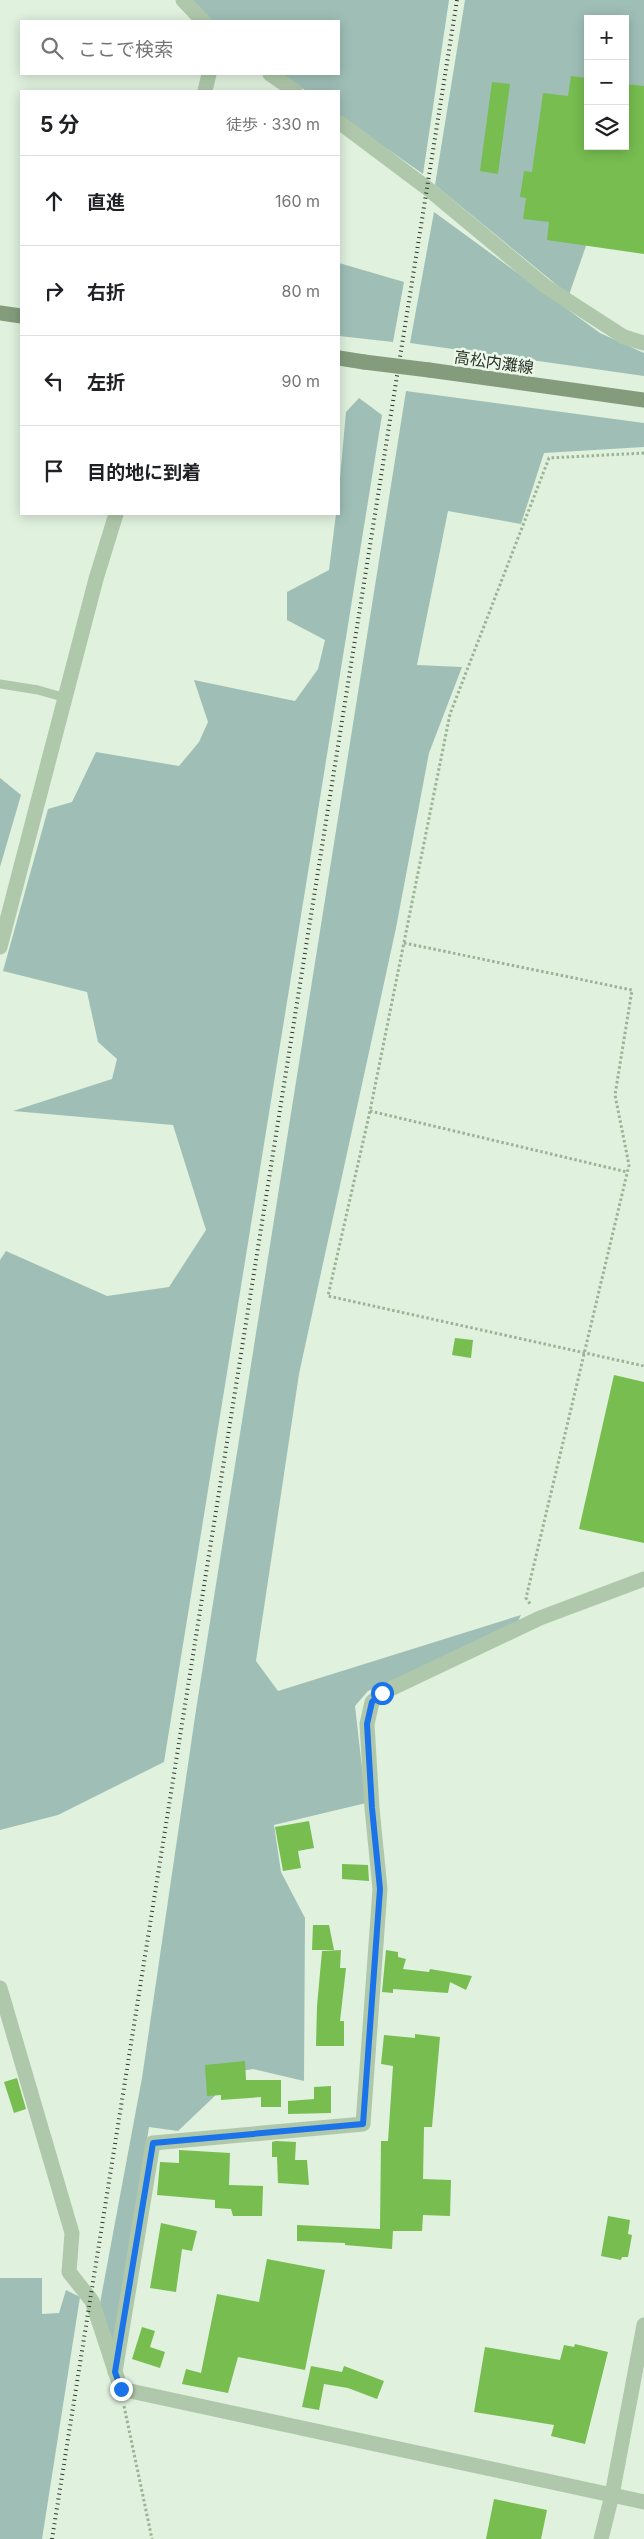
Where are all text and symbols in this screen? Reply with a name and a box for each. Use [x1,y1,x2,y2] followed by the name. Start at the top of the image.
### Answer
[584,15,629,150] map controls
[584,15,629,60] button: +
[20,20,340,75] search box
[38,34,66,62] icon: search
[78,38,173,61] text: ここで検索
[584,60,629,105] button: −
[584,105,629,150] button: layers
[40,112,79,137] text: 5 分
[226,114,320,134] text: 徒歩 · 330 m
[40,187,68,215] icon: ahead
[87,191,125,214] text: 直進
[275,191,320,211] text: 160 m
[40,277,68,305] icon: right
[87,281,125,304] text: 右折
[281,281,320,301] text: 80 m
[453,347,535,377] street label: 高松内灘線
[40,367,68,395] icon: left
[87,371,125,394] text: 左折
[281,371,320,391] text: 90 m
[40,457,68,485] icon: arrive
[87,461,201,484] text: 目的地に到着
[371,1682,394,1705] route start
[110,2378,133,2401] route end

